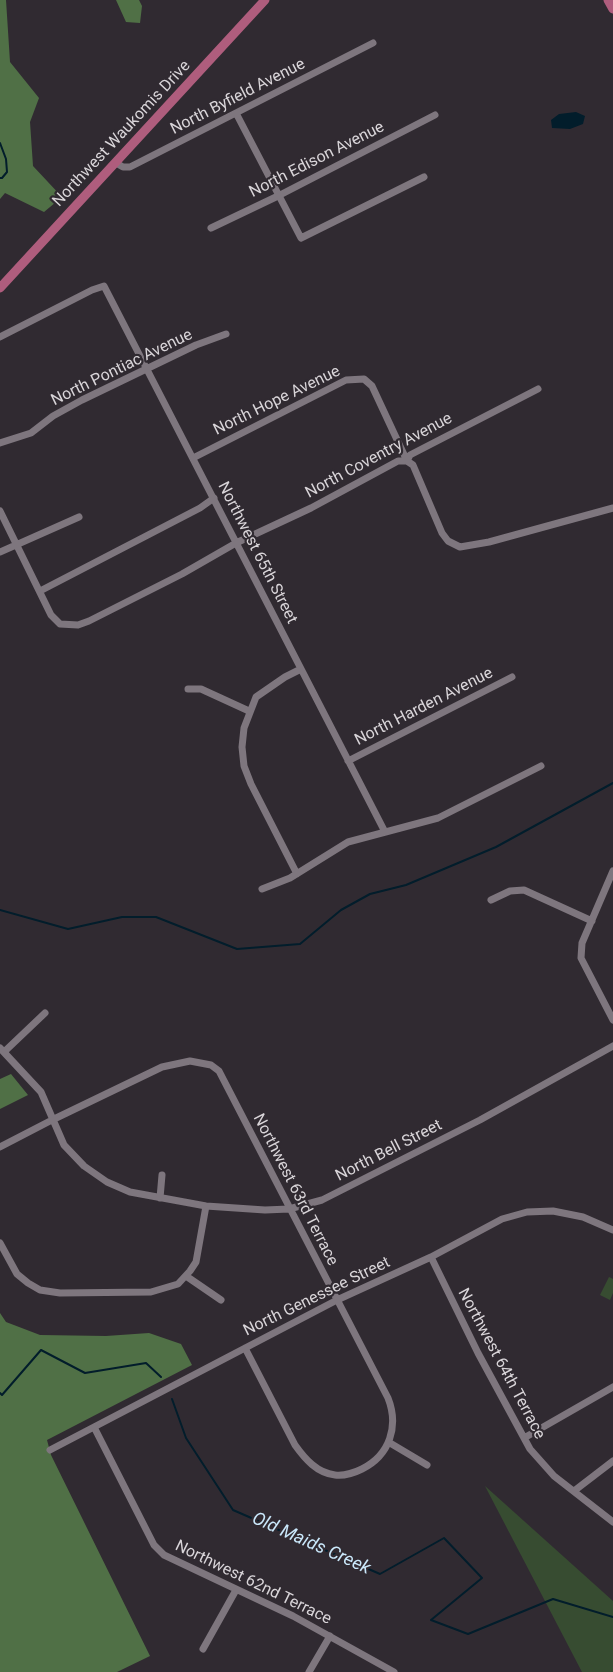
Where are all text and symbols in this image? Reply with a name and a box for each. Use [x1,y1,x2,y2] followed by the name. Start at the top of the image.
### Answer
[168,55,308,139] street label: North Byfield Avenue
[49,57,195,211] street label: Northwest Waukomis Drive
[246,118,388,202] street label: North Edison Avenue
[48,325,196,411] street label: North Pontiac Avenue
[210,362,344,440] street label: North Hope Avenue
[302,409,456,503] street label: North Coventry Avenue
[213,479,301,627] street label: Northwest 65th Street
[352,664,496,750] street label: North Harden Avenue
[248,1111,342,1269] street label: Northwest 63rd Terrace
[333,1116,445,1186] street label: North Bell Street
[241,1253,393,1341] street label: North Genessee Street
[453,1285,549,1443] street label: Northwest 64th Terrace
[248,1508,374,1580] water label: Old Maids Creek
[172,1537,334,1629] street label: Northwest 62nd Terrace

